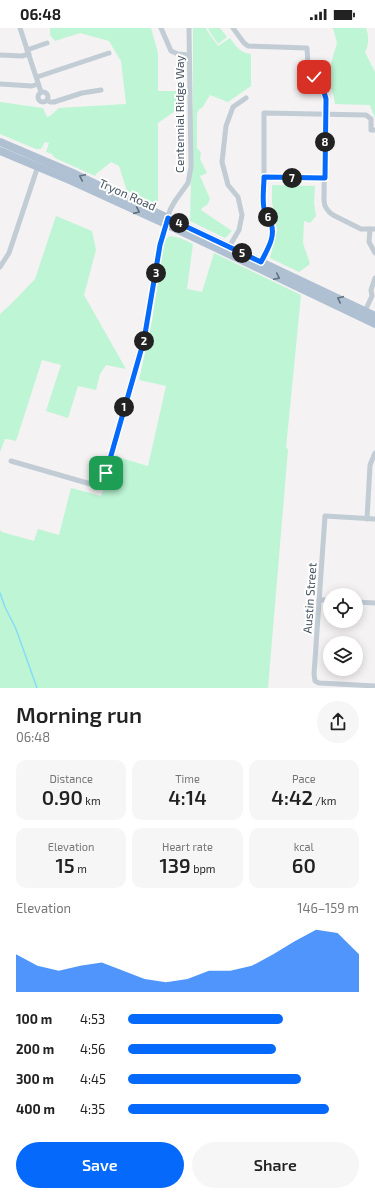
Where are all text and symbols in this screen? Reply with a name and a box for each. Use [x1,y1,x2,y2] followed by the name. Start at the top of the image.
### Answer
[20,5,61,23] text: 06:48
[172,54,186,173] street label: Centennial Ridge Way
[297,60,331,94] pin
[303,66,325,88] icon: check
[315,132,335,152] pin: 8
[322,135,328,148] text: 8
[282,168,302,188] pin: 7
[289,171,295,184] text: 7
[79,174,86,182] one-way arrow
[97,175,159,213] street label: Tryon Road
[134,207,141,215] one-way arrow
[258,207,278,227] pin: 6
[265,210,271,223] text: 6
[169,213,189,233] pin: 4
[175,216,183,229] text: 4
[232,243,252,263] pin: 5
[239,246,245,259] text: 5
[146,263,166,283] pin: 3
[153,266,159,279] text: 3
[273,272,280,280] one-way arrow
[337,296,344,304] one-way arrow
[134,331,154,351] pin: 2
[141,334,147,347] text: 2
[114,397,134,417] pin: 1
[122,400,126,413] text: 1
[89,456,123,490] pin
[95,462,117,484] icon: arrive
[300,562,318,634] street label: Austin Street
[323,588,363,676] map controls
[323,588,363,628] button: locate
[323,636,363,676] button: layers
[16,701,142,727] text: Morning run
[317,701,359,743] button: share
[16,729,50,745] text: 06:48
[49,772,93,785] text: Distance
[175,772,200,785] text: Time
[292,772,316,785] text: Pace
[42,785,83,809] text: 0.90
[168,785,207,809] text: 4:14
[271,785,313,809] text: 4:42
[83,794,101,807] text: km
[313,794,336,807] text: /km
[48,840,95,853] text: Elevation
[162,840,213,853] text: Heart rate
[294,840,314,853] text: kcal
[55,853,75,877] text: 15
[159,853,191,877] text: 139
[292,853,316,877] text: 60
[75,862,87,875] text: m
[191,862,215,875] text: bpm
[16,900,71,916] text: Elevation
[297,900,359,916] text: 146–159 m
[16,1011,52,1027] text: 100 m
[80,1011,105,1027] text: 4:53
[16,1041,54,1057] text: 200 m
[80,1041,105,1057] text: 4:56
[16,1071,54,1087] text: 300 m
[80,1071,106,1087] text: 4:45
[16,1101,55,1117] text: 400 m
[80,1101,105,1117] text: 4:35
[16,1142,184,1188] button: Save
[192,1142,359,1188] button: Share

